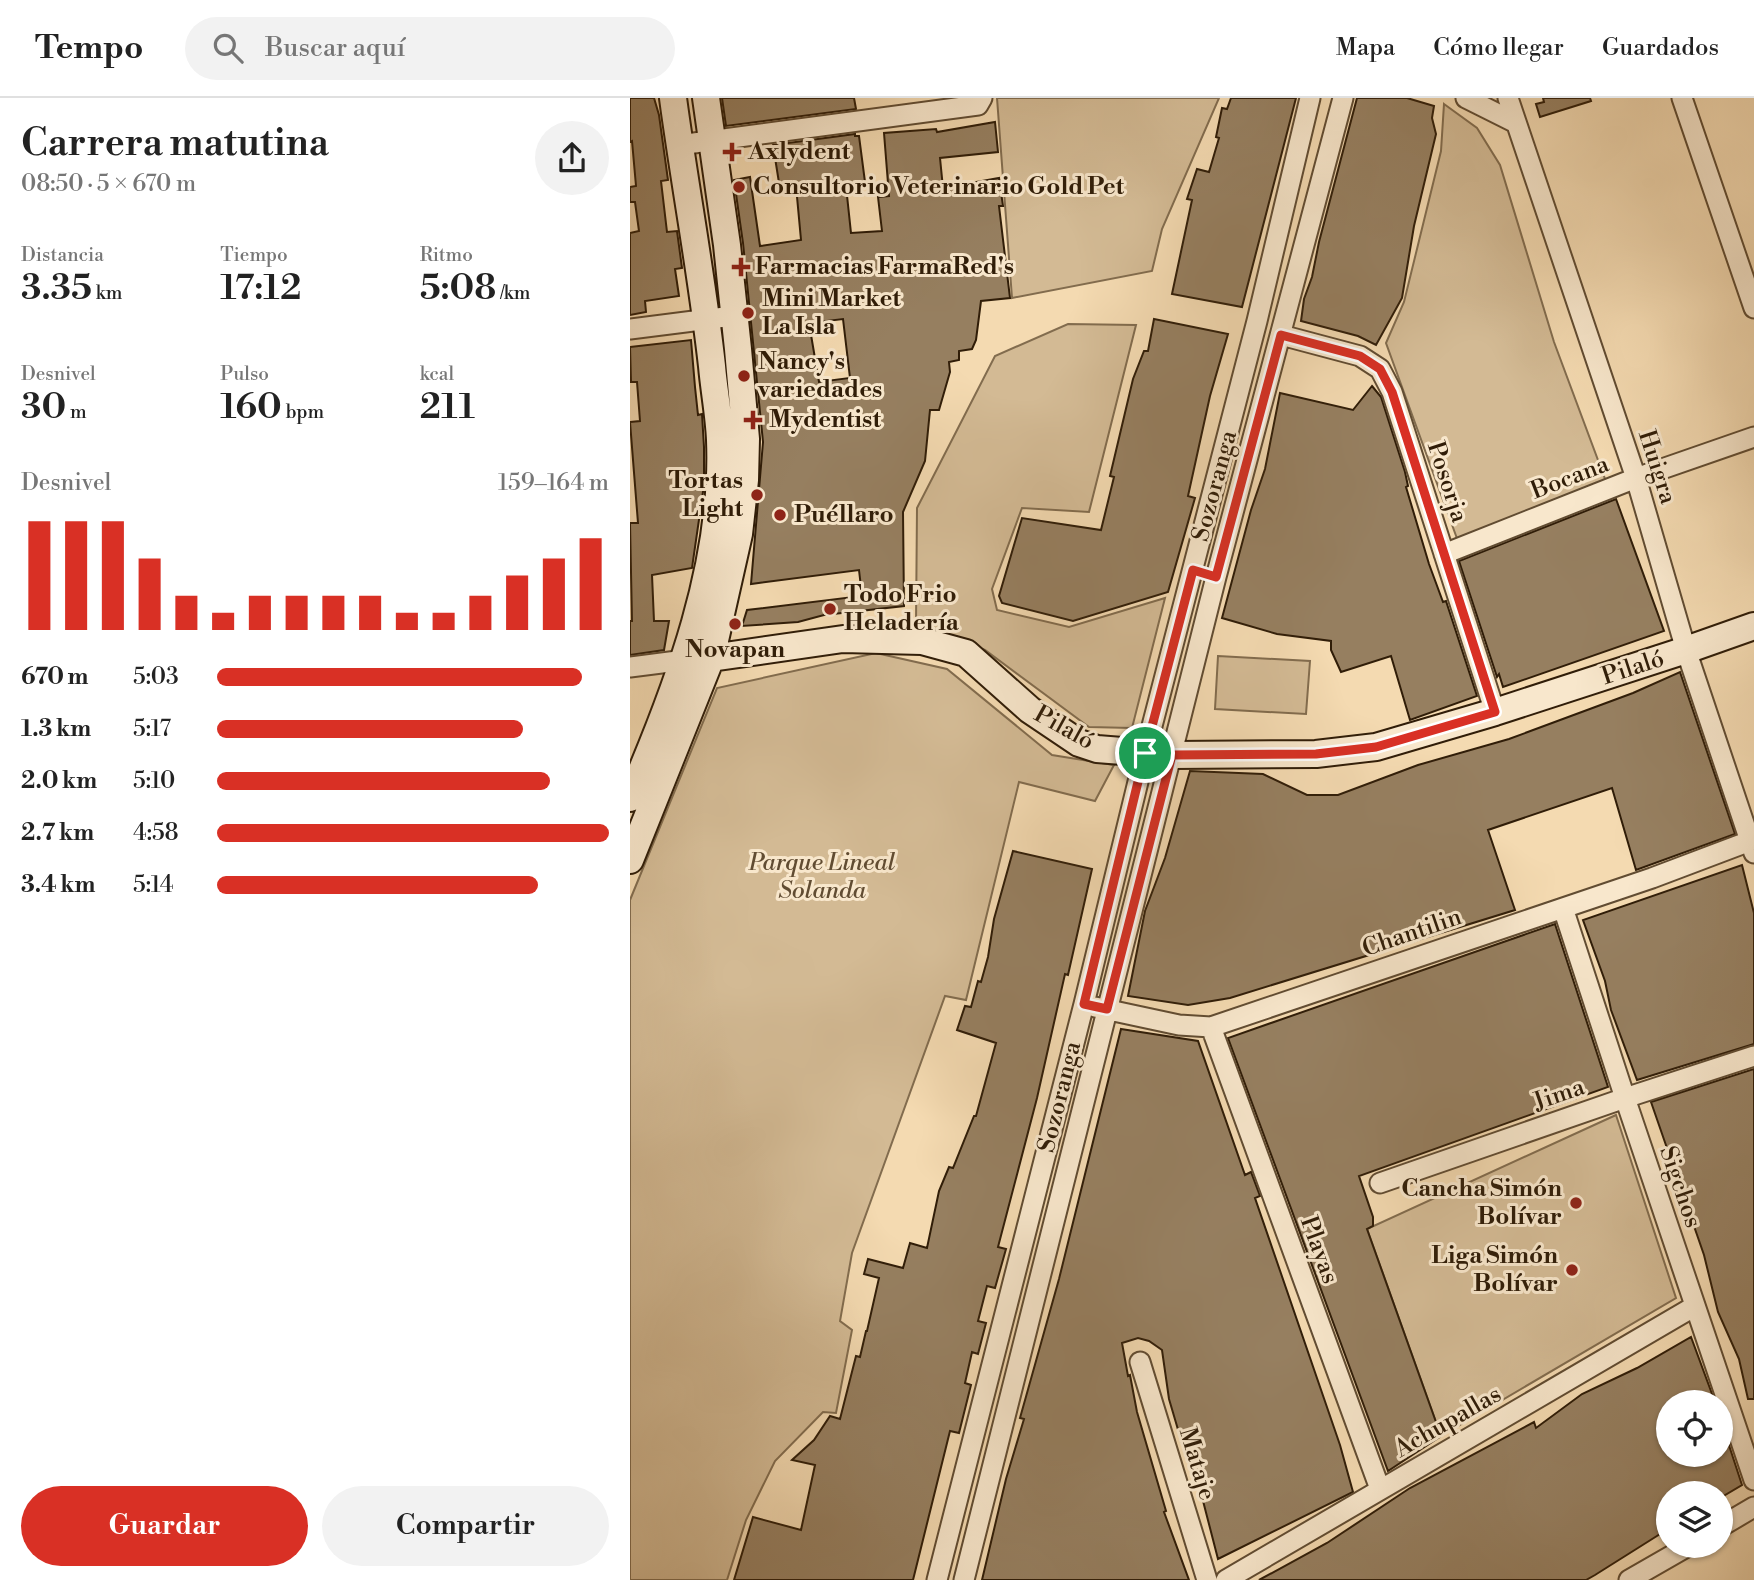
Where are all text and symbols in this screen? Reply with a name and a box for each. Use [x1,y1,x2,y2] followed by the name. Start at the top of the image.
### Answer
[185,17,675,80] search box
[35,28,143,69] text: Tempo
[209,29,247,67] icon: search
[265,32,405,64] text: Buscar aquí
[1336,33,1395,63] text: Mapa
[1433,33,1564,63] text: Cómo llegar
[1602,33,1719,63] text: Guardados
[21,120,329,167] text: Carrera matutina
[535,121,609,195] button: share
[747,137,850,167] place label: Axlydent
[722,142,742,162] marker: Axlydent
[21,170,196,198] text: 08:50 · 5 × 670 m
[753,172,1125,202] place label: Consultorio Veterinario Gold Pet
[731,179,747,195] marker: Consultorio Veterinario Gold Pet
[21,243,104,267] text: Distancia
[220,243,288,267] text: Tiempo
[420,243,473,267] text: Ritmo
[755,252,1014,282] place label: Farmacias FarmaRed's
[733,259,749,275] marker: Farmacias FarmaRed's
[21,267,92,310] text: 3.35
[220,267,302,310] text: 17:12
[420,267,496,310] text: 5:08
[92,281,122,305] text: km
[496,281,530,305] text: /km
[762,284,901,342] place label: Mini Market La Isla
[740,305,756,321] marker: Mini Market La Isla
[757,347,882,405] place label: Nancy's variedades
[21,362,96,386] text: Desnivel
[220,362,269,386] text: Pulso
[420,362,454,386] text: kcal
[736,368,752,384] marker: Nancy's variedades
[21,386,66,429] text: 30
[220,386,282,429] text: 160
[420,386,475,429] text: 211
[66,400,87,424] text: m
[282,400,324,424] text: bpm
[769,405,881,435] place label: Mydentist
[743,410,763,430] marker: Mydentist
[1186,426,1244,545] street label: Sozoranga
[1631,426,1683,509] street label: Huigra
[1420,438,1474,527] street label: Posorja
[1526,449,1614,507] street label: Bocana
[669,466,743,524] place label: Tortas Light
[21,469,111,497] text: Desnivel
[498,469,609,497] text: 159–164 m
[749,487,765,503] marker: Tortas Light
[794,500,894,530] place label: Puéllaro
[772,507,788,523] marker: Puéllaro
[844,580,960,638] place label: Todo Frio Heladería
[822,601,838,617] marker: Todo Frio Heladería
[727,616,743,632] marker: Novapan
[685,635,785,665] place label: Novapan
[1598,644,1668,692] street label: Pilaló
[21,663,89,691] text: 670 m
[133,663,179,691] text: 5:03
[1029,699,1099,757] street label: Pilaló
[21,715,91,743] text: 1.3 km
[133,715,171,743] text: 5:17
[1115,723,1175,783] pin
[1126,734,1164,772] icon: arrive
[21,767,97,795] text: 2.0 km
[133,767,175,795] text: 5:10
[21,819,94,847] text: 2.7 km
[133,819,179,847] text: 4:58
[748,848,896,906] park label: Parque Lineal Solanda
[21,871,95,899] text: 3.4 km
[133,871,174,899] text: 5:14
[1358,902,1466,964] street label: Chantilin
[1032,1037,1088,1156] street label: Sozoranga
[1529,1072,1589,1118] street label: Jima
[1652,1142,1708,1232] street label: Sigchos
[1401,1174,1562,1232] place label: Cancha Simón Bolívar
[1568,1195,1584,1211] marker: Cancha Simón Bolívar
[1293,1212,1345,1288] street label: Playas
[1431,1241,1558,1299] place label: Liga Simón Bolívar
[1564,1262,1580,1278] marker: Liga Simón Bolívar
[1388,1379,1507,1465] street label: Achupallas
[1656,1390,1733,1558] map controls
[1656,1390,1733,1467] button: locate
[1172,1424,1222,1504] street label: Mataje
[1656,1481,1733,1558] button: layers
[21,1486,308,1566] button: Guardar
[322,1486,609,1566] button: Compartir

